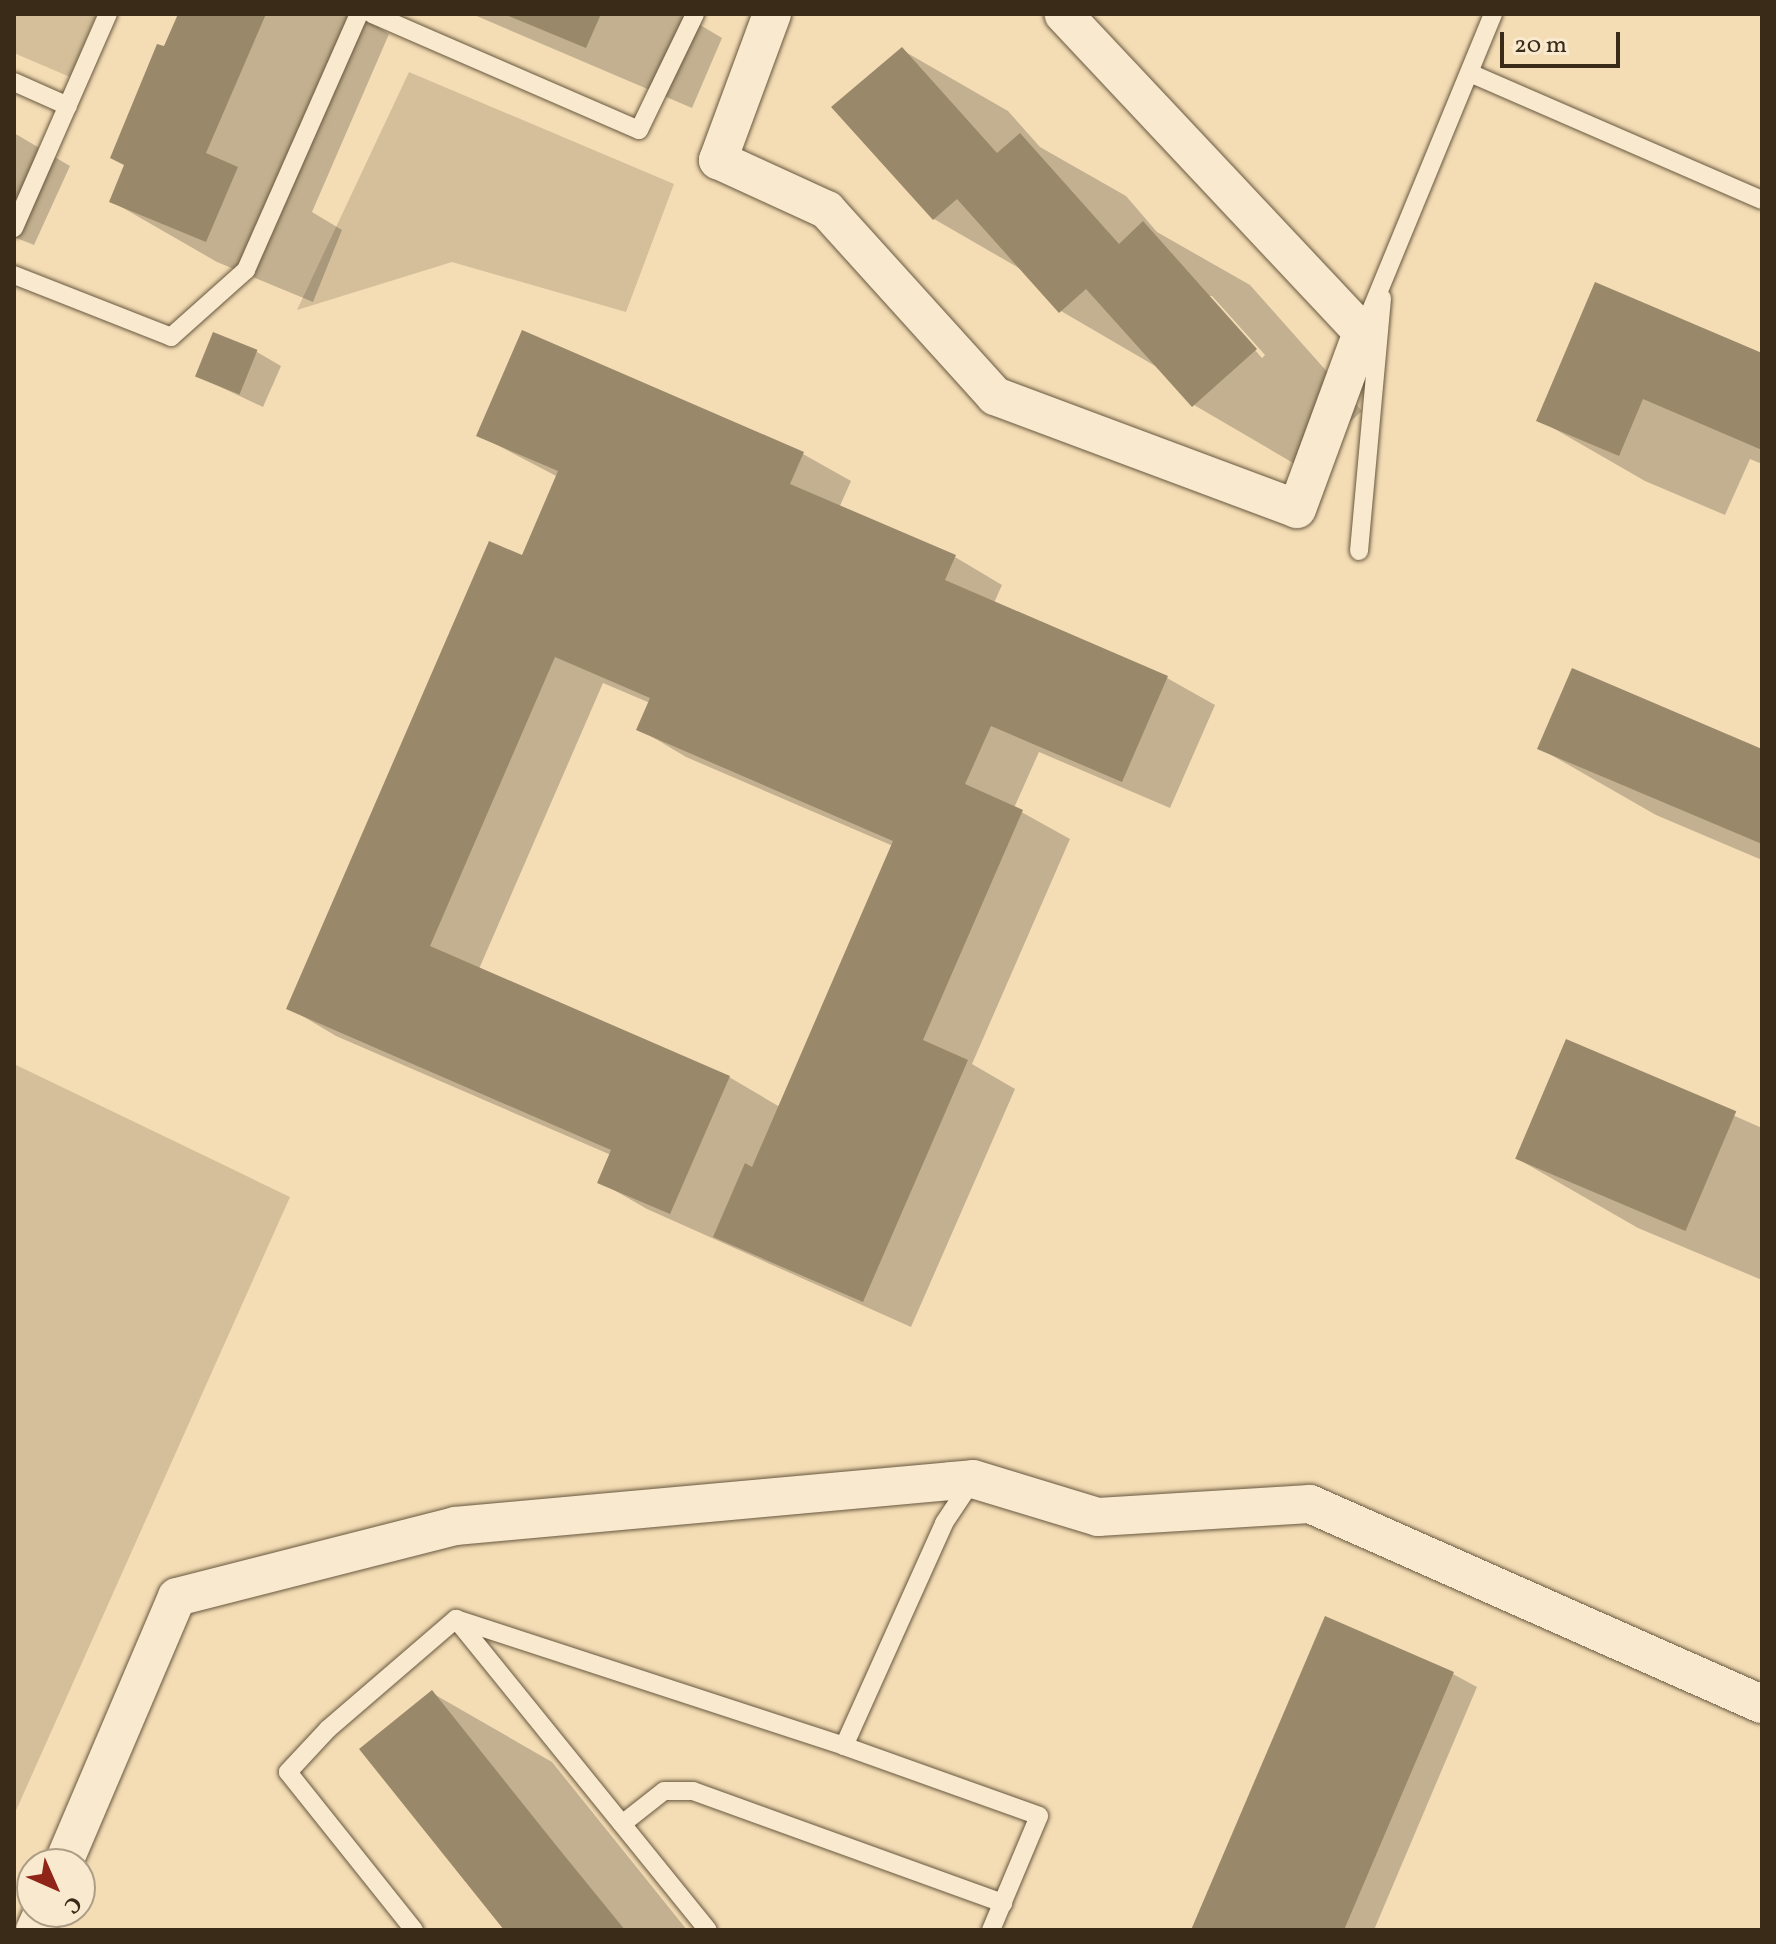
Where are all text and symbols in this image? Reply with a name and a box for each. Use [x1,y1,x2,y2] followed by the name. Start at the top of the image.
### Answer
[1504,16,1624,66] scale bar
[1514,29,1567,63] text: 20 m
[16,1848,96,1928] north arrow
[56,1888,88,1920] text: С

